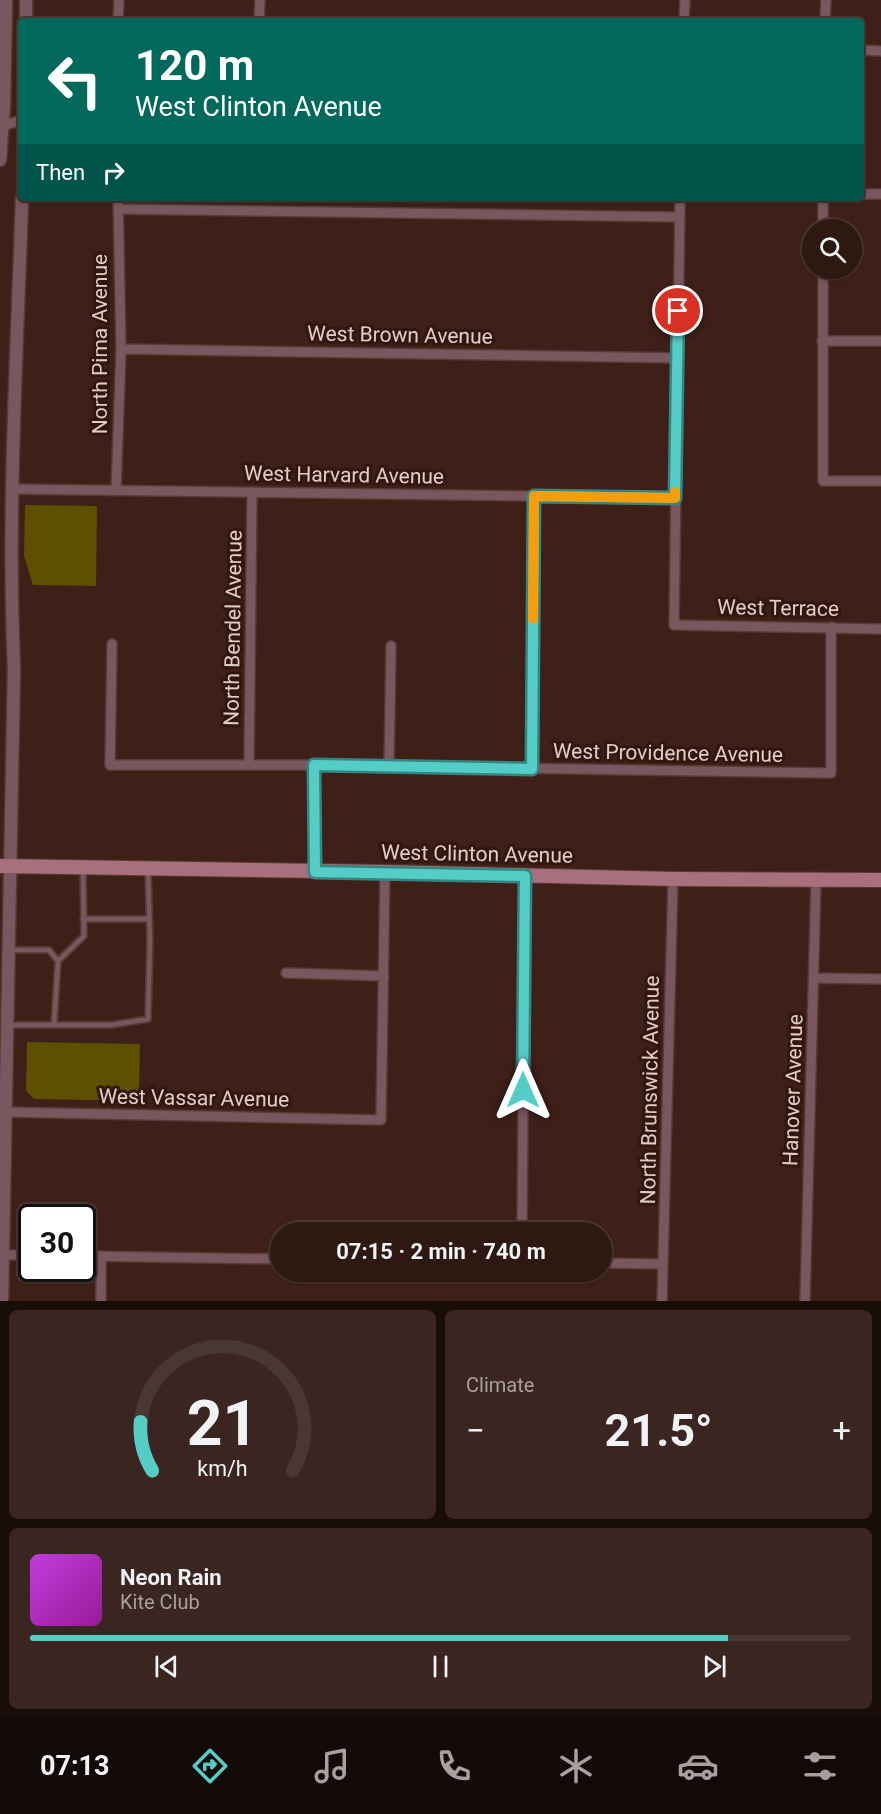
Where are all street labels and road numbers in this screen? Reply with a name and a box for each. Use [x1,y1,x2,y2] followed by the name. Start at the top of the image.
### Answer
[88,254,112,434] street label: North Pima Avenue
[307,321,493,349] street label: West Brown Avenue
[244,461,444,489] street label: West Harvard Avenue
[219,530,247,726] street label: North Bendel Avenue
[717,595,839,621] street label: West Terrace
[553,739,783,767] street label: West Providence Avenue
[381,840,573,868] street label: West Clinton Avenue
[636,975,664,1205] street label: North Brunswick Avenue
[778,1014,808,1166] street label: Hanover Avenue
[98,1084,290,1112] street label: West Vassar Avenue

